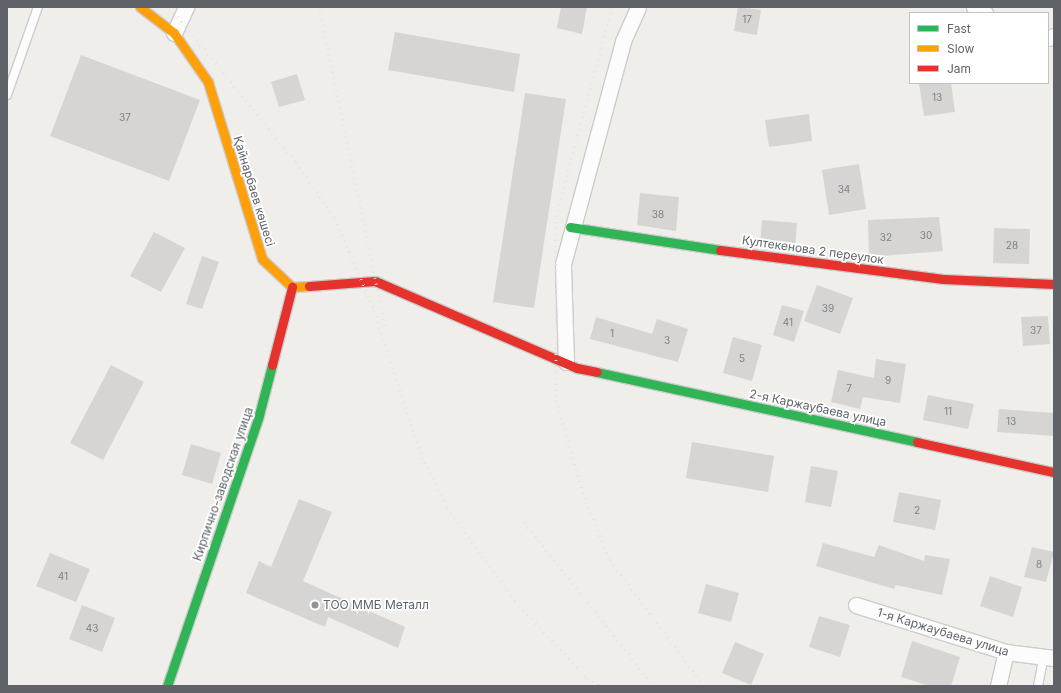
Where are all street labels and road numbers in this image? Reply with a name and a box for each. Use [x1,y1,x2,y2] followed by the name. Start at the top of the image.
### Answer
[230,134,278,248] street label: Қайнарбаев көшесі
[741,233,885,267] street label: Култекенова 2 переулок
[748,386,888,430] street label: 2-я Каржаубаева улица
[190,405,256,563] street label: Кирпично-заводская улица
[875,605,1011,659] street label: 1-я Каржаубаева улица

